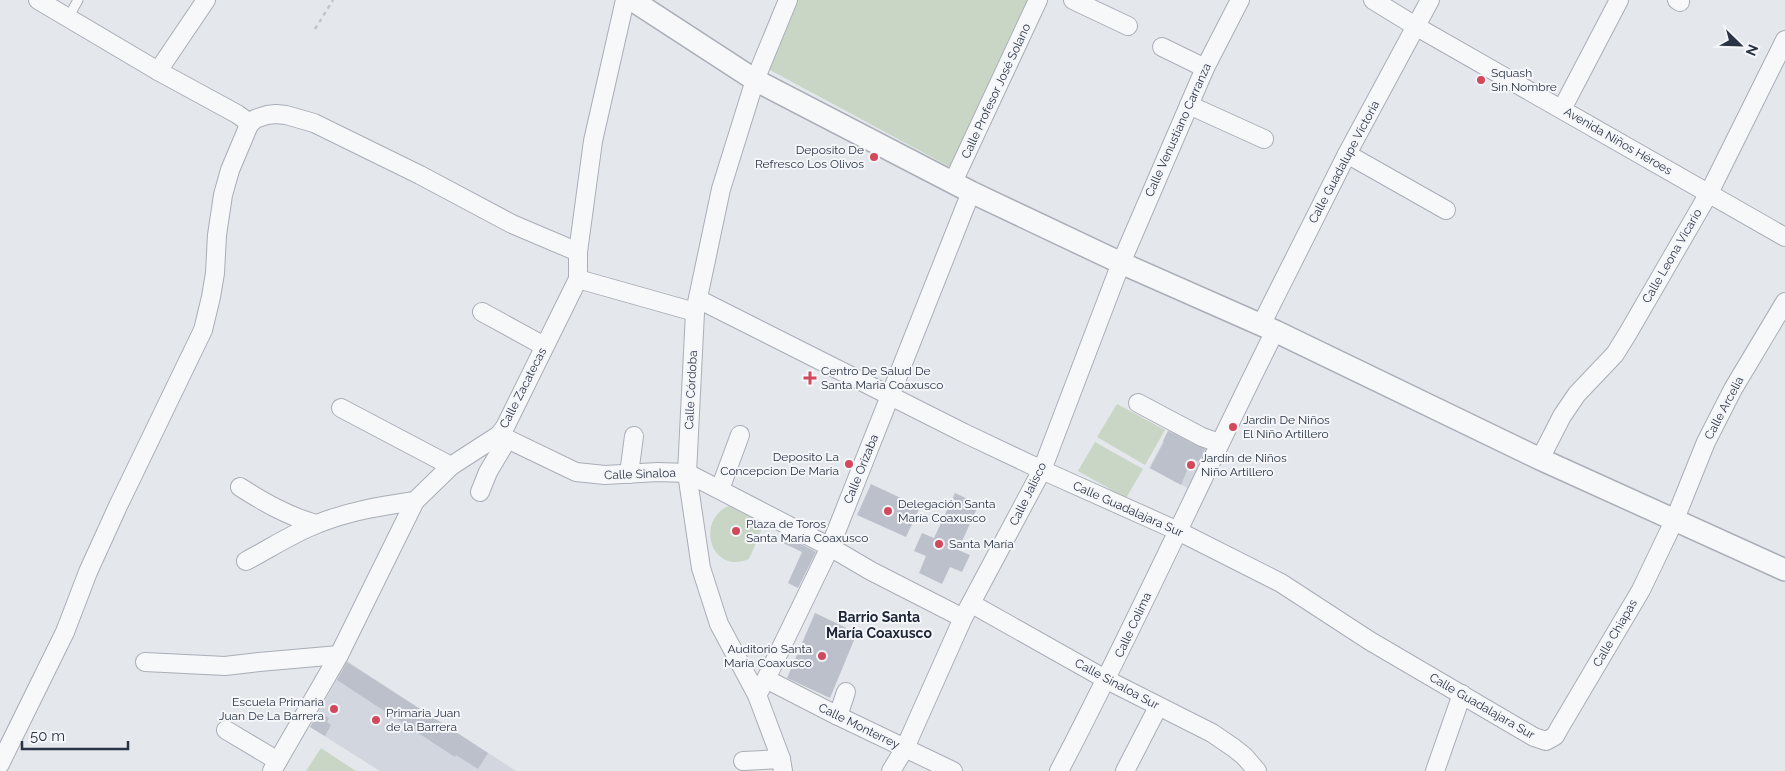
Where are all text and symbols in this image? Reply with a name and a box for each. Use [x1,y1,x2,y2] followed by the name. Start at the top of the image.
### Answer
[1715,20,1765,70] north arrow
[959,21,1033,161] street label: Calle Profesor José Solano
[1743,42,1761,58] text: N
[1142,61,1214,199] street label: Calle Venustiano Carranza
[1491,66,1557,94] place label: Squash Sin Nombre
[1475,74,1487,86] marker: Squash Sin Nombre
[1306,98,1382,226] street label: Calle Guadalupe Victoria
[1562,104,1675,178] street label: Avenida Niños Héroes
[755,143,864,171] place label: Deposito De Refresco Los Olivos
[868,151,880,163] marker: Deposito De Refresco Los Olivos
[1639,206,1705,306] street label: Calle Leona Vicario
[497,345,549,431] street label: Calle Zacatecas
[682,350,700,430] street label: Calle Córdoba
[821,364,943,392] place label: Centro De Salud De Santa Maria Coaxusco
[803,371,817,385] marker: Centro De Salud De Santa Maria Coaxusco
[1702,374,1746,442] street label: Calle Arcelia
[1243,413,1330,441] place label: Jardin De Niños El Niño Artillero
[1227,421,1239,433] marker: Jardin De Niños El Niño Artillero
[841,432,881,506] street label: Calle Orizaba
[720,450,839,478] place label: Deposito La Concepcion De Maria
[1201,451,1287,479] place label: Jardín de Niños Niño Artillero
[843,458,855,470] marker: Deposito La Concepcion De Maria
[1185,459,1197,471] marker: Jardín de Niños Niño Artillero
[1007,460,1049,528] street label: Calle Jalisco
[604,466,676,482] street label: Calle Sinaloa
[1071,478,1186,540] street label: Calle Guadalajara Sur
[898,497,996,525] place label: Delegación Santa María Coaxusco
[882,505,894,517] marker: Delegación Santa María Coaxusco
[746,517,868,545] place label: Plaza de Toros Santa María Coaxusco
[730,525,742,537] marker: Plaza de Toros Santa María Coaxusco
[949,537,1014,551] place label: Santa María
[933,538,945,550] marker: Santa María
[1112,590,1154,660] street label: Calle Colima
[1590,597,1640,669] street label: Calle Chiapas
[826,609,932,641] district label: Barrio Santa María Coaxusco
[724,642,812,670] place label: Auditorio Santa María Coaxusco
[816,650,828,662] marker: Auditorio Santa María Coaxusco
[1072,656,1162,712] street label: Calle Sinaloa Sur
[1427,670,1538,742] street label: Calle Guadalajara Sur
[219,695,324,723] place label: Escuela Primaria Juan De La Barrera
[816,700,902,752] street label: Calle Monterrey
[328,703,340,715] marker: Escuela Primaria Juan De La Barrera
[386,706,460,734] place label: Primaria Juan de la Barrera
[370,714,382,726] marker: Primaria Juan de la Barrera
[22,718,129,750] scale bar
[30,727,65,745] text: 50 m

